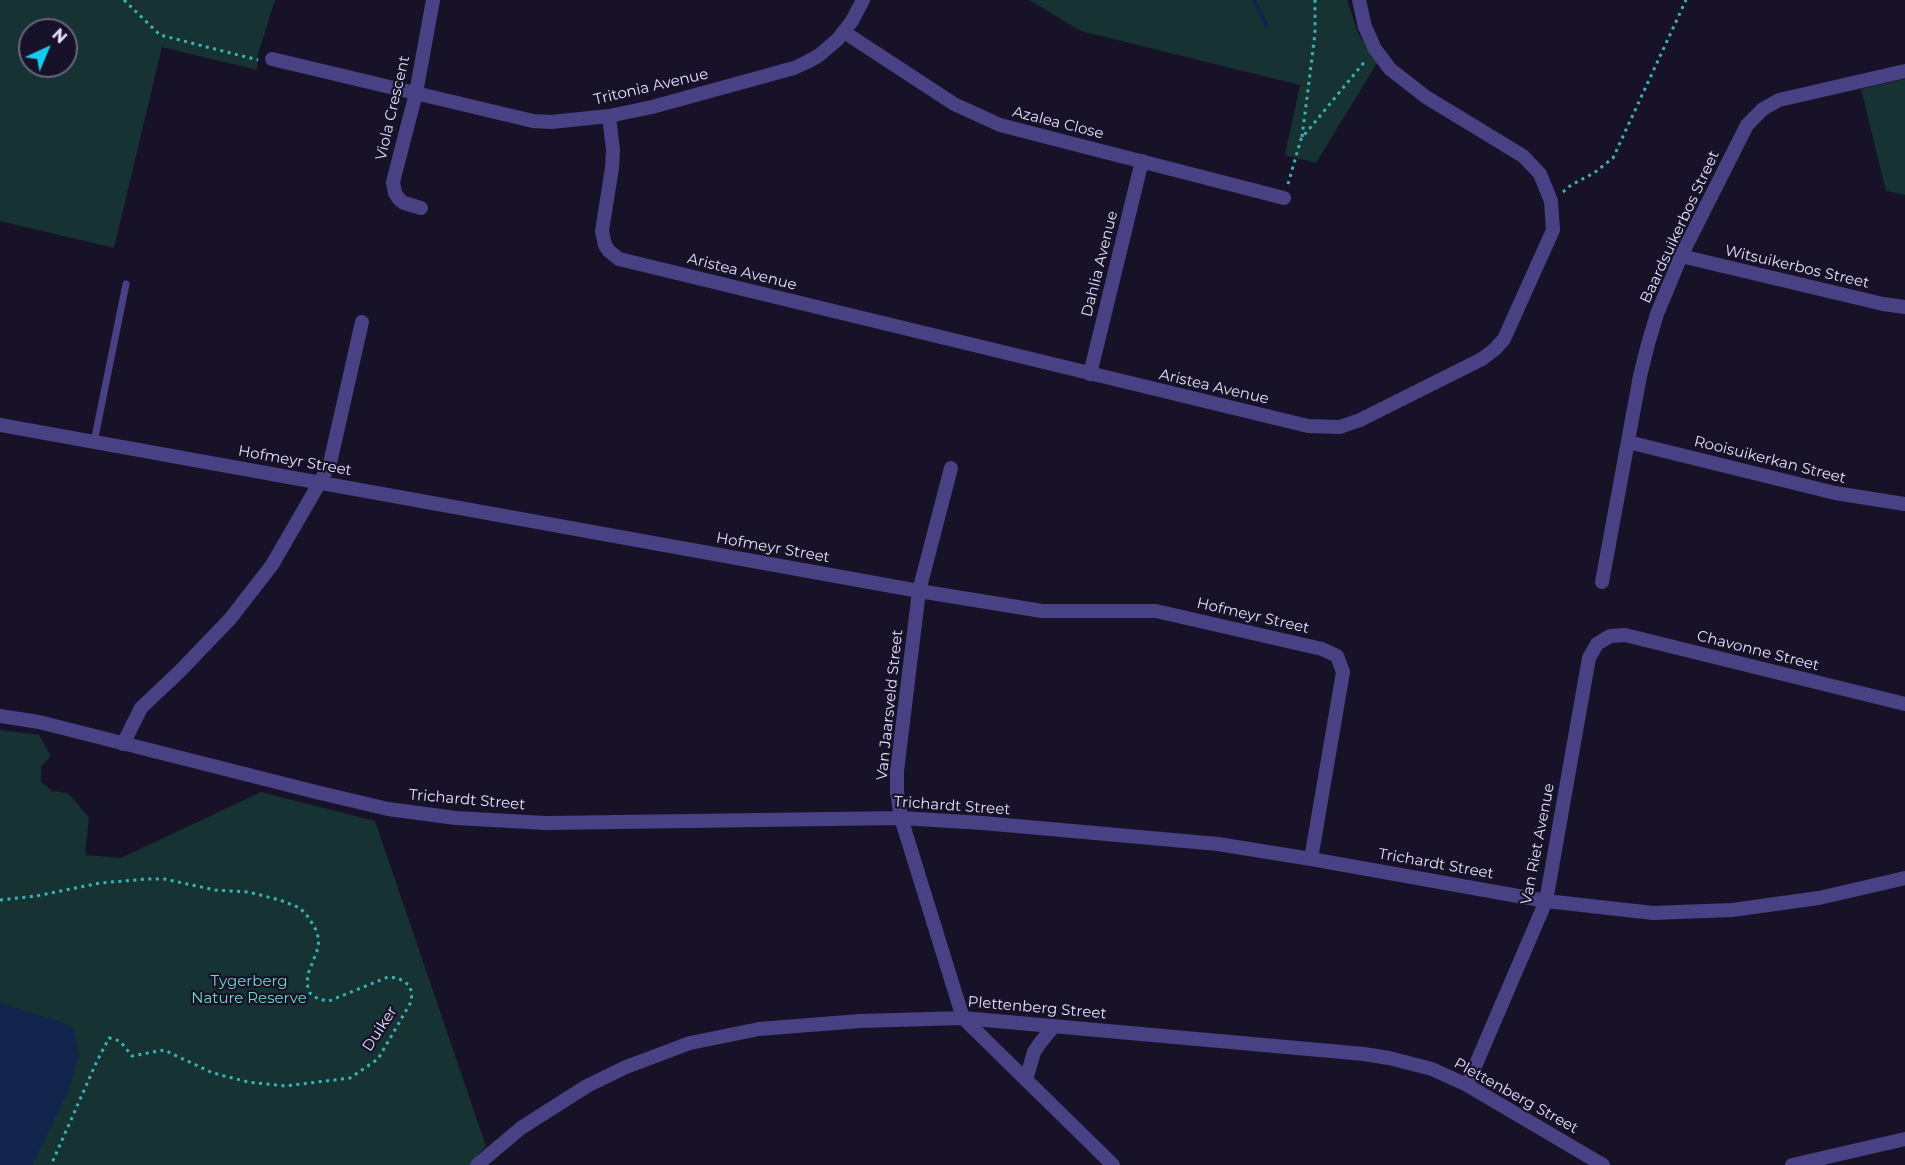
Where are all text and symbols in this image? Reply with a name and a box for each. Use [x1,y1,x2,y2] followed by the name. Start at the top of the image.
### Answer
[18,18,78,78] north arrow
[48,25,71,47] text: N
[372,54,414,162] street label: Viola Crescent
[592,65,710,109] street label: Tritonia Avenue
[1011,103,1105,143] street label: Azalea Close
[1637,148,1723,306] street label: Baardsuikerbos Street
[1078,209,1122,319] street label: Dahlia Avenue
[1723,242,1871,292] street label: Witsuikerbos Street
[685,250,799,294] street label: Aristea Avenue
[1157,366,1271,408] street label: Aristea Avenue
[1692,432,1848,488] street label: Rooisuikerkan Street
[237,442,353,480] street label: Hofmeyr Street
[715,529,831,567] street label: Hofmeyr Street
[1195,594,1311,638] street label: Hofmeyr Street
[1695,627,1821,675] street label: Chavonne Street
[873,629,907,781] street label: Van Jaarsveld Street
[1517,782,1559,906] street label: Van Riet Avenue
[408,786,526,814] street label: Trichardt Street
[893,793,1011,819] street label: Trichardt Street
[1377,845,1495,883] street label: Trichardt Street
[191,973,307,1008] park label: Tygerberg Nature Reserve
[967,993,1107,1023] street label: Plettenberg Street
[359,1003,401,1055] street label: Duiker
[1451,1054,1581,1138] street label: Plettenberg Street

